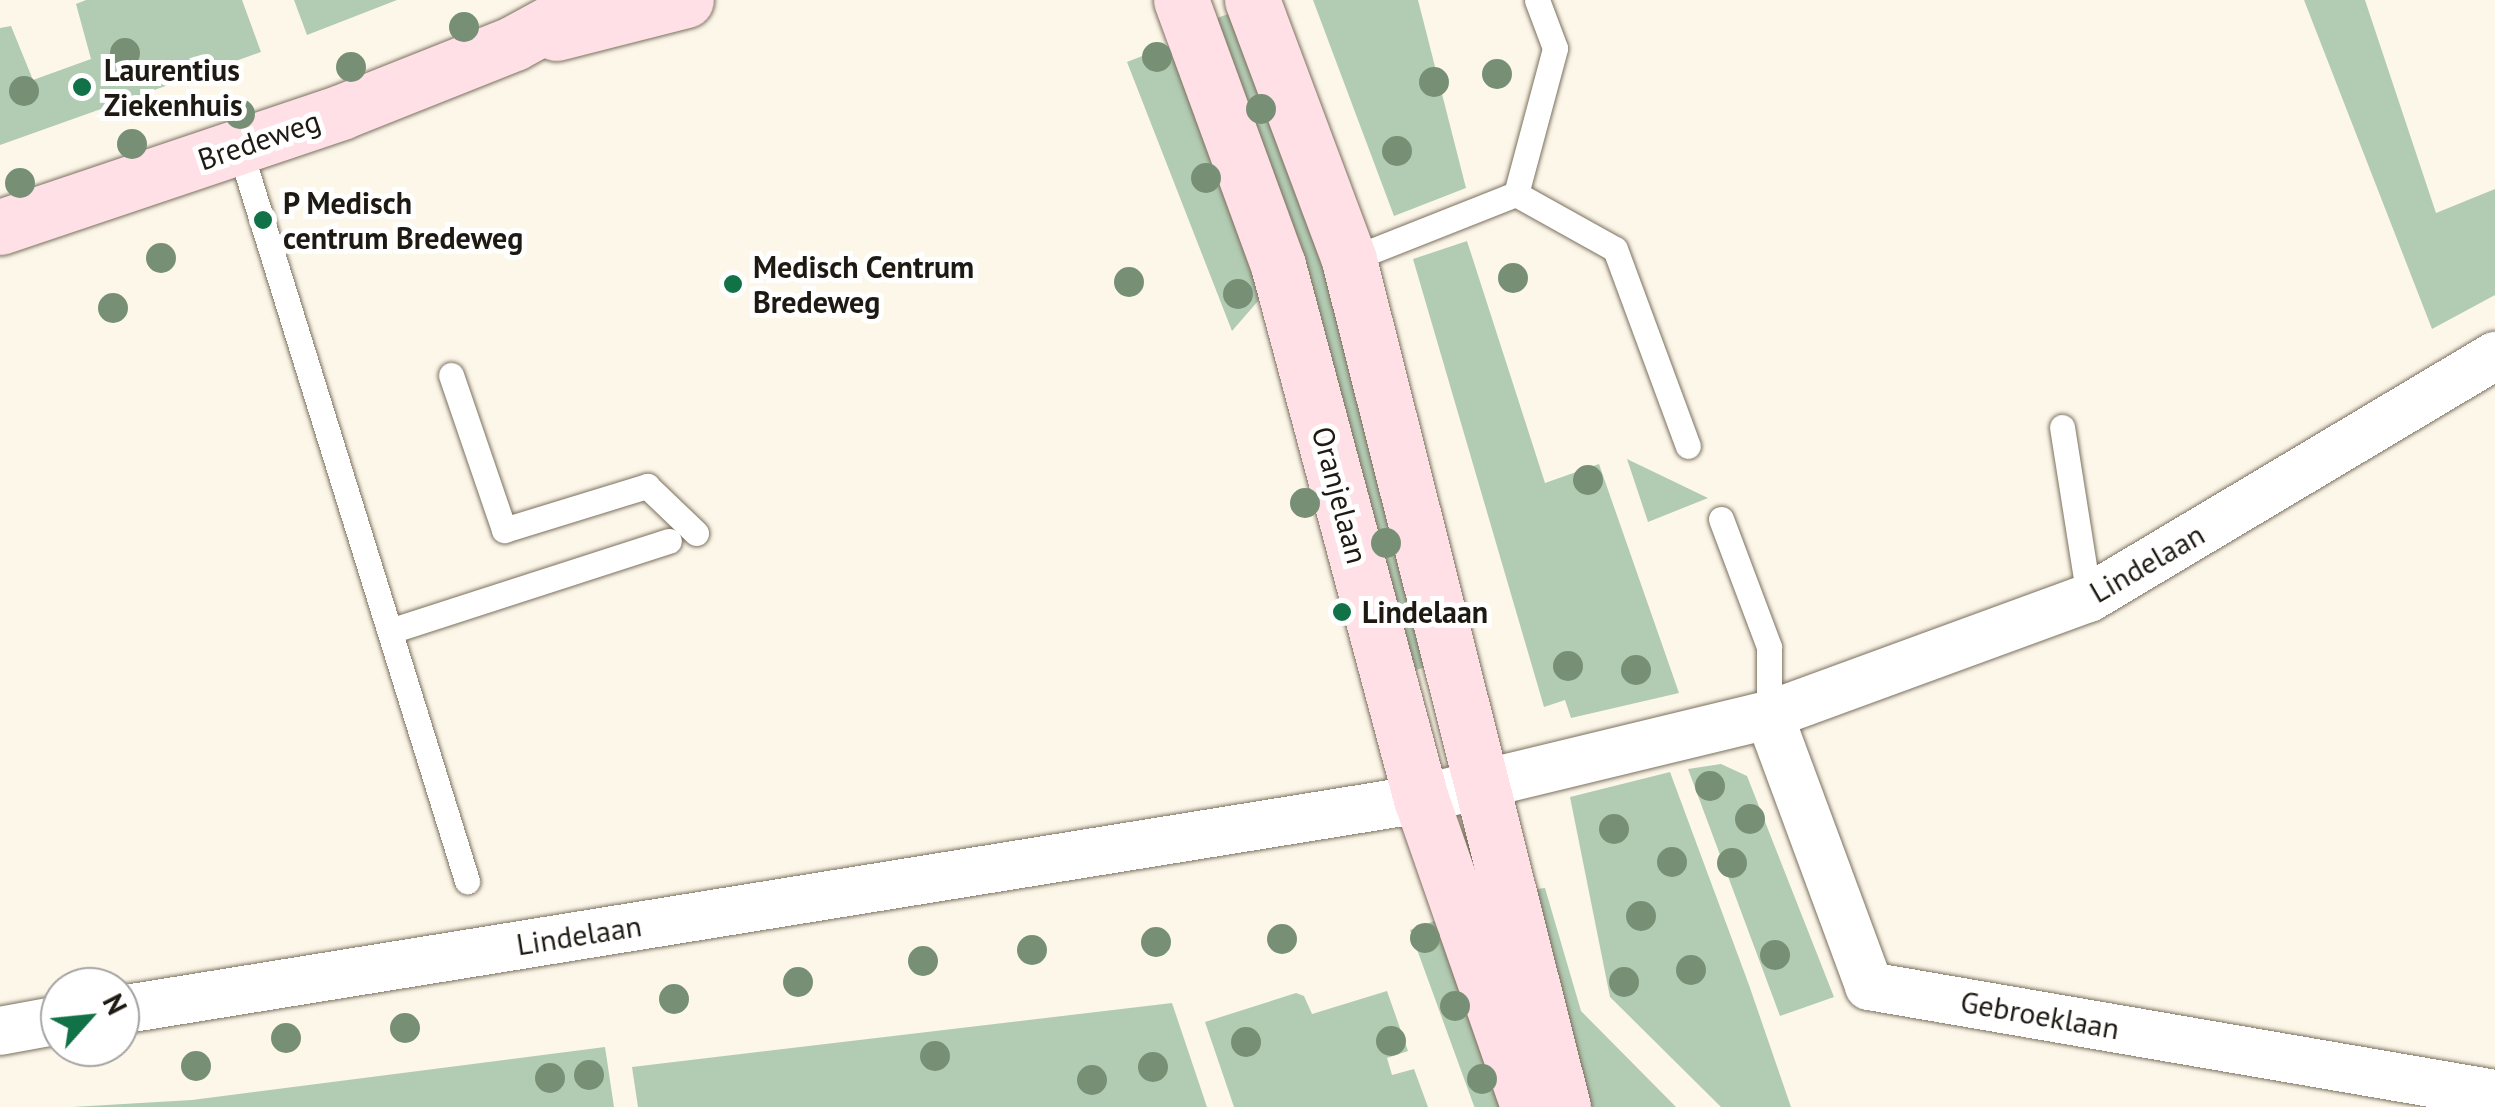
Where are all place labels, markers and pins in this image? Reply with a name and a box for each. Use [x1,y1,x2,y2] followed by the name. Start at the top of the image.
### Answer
[104,52,243,122] place label: Laurentius Ziekenhuis
[69,74,95,100] marker: Laurentius Ziekenhuis
[283,185,523,256] place label: P Medisch centrum Bredeweg
[252,209,274,231] marker: P Medisch centrum Bredeweg
[753,249,975,320] place label: Medisch Centrum Bredeweg
[722,273,744,295] marker: Medisch Centrum Bredeweg
[1362,594,1488,630] place label: Lindelaan
[1331,601,1353,623] marker: Lindelaan

